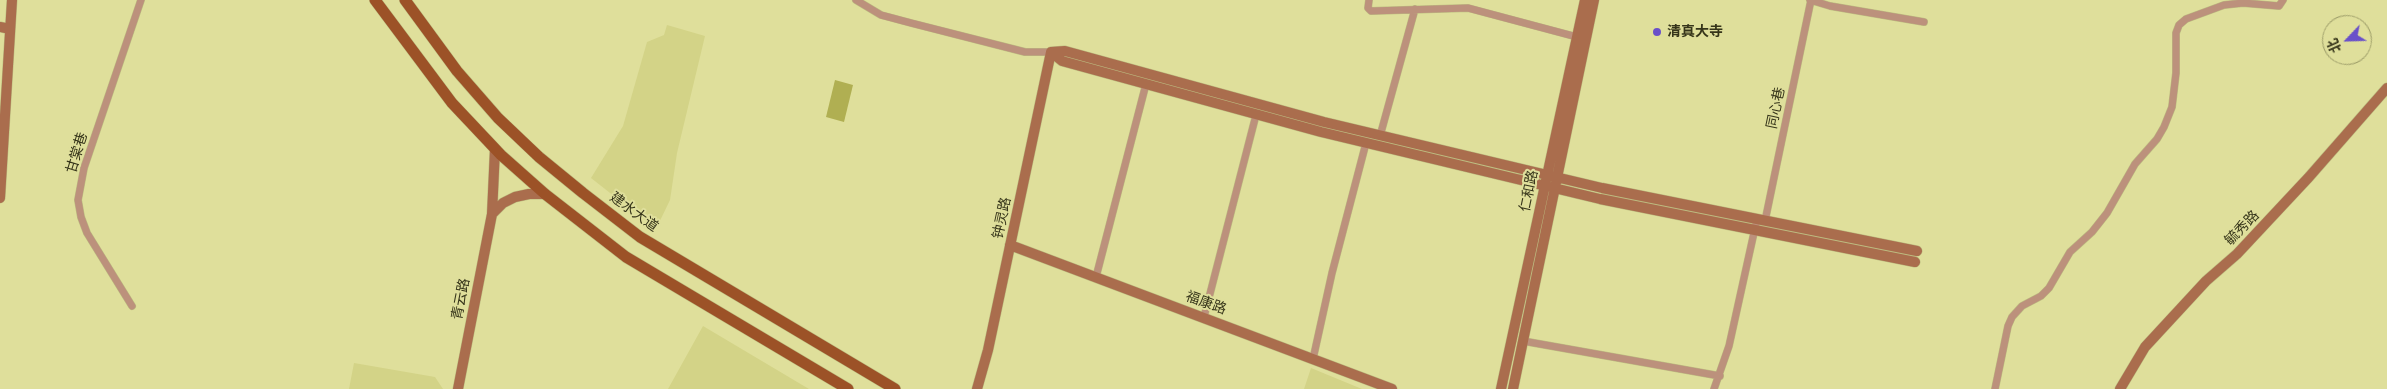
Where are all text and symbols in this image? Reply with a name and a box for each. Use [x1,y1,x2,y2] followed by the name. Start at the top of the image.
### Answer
[2322,15,2372,65] north arrow
[1667,24,1723,40] place label: 清真大寺
[1651,26,1663,38] marker: 清真大寺
[2324,36,2344,55] text: 北
[1763,86,1789,130] street label: 同心巷
[63,130,91,176] street label: 甘棠巷
[1516,169,1542,213] street label: 仁和路
[606,189,662,235] street label: 建水大道
[989,196,1015,240] street label: 钟灵路
[2221,207,2263,249] street label: 毓秀路
[449,277,473,321] street label: 青云路
[1183,288,1229,318] street label: 福康路

